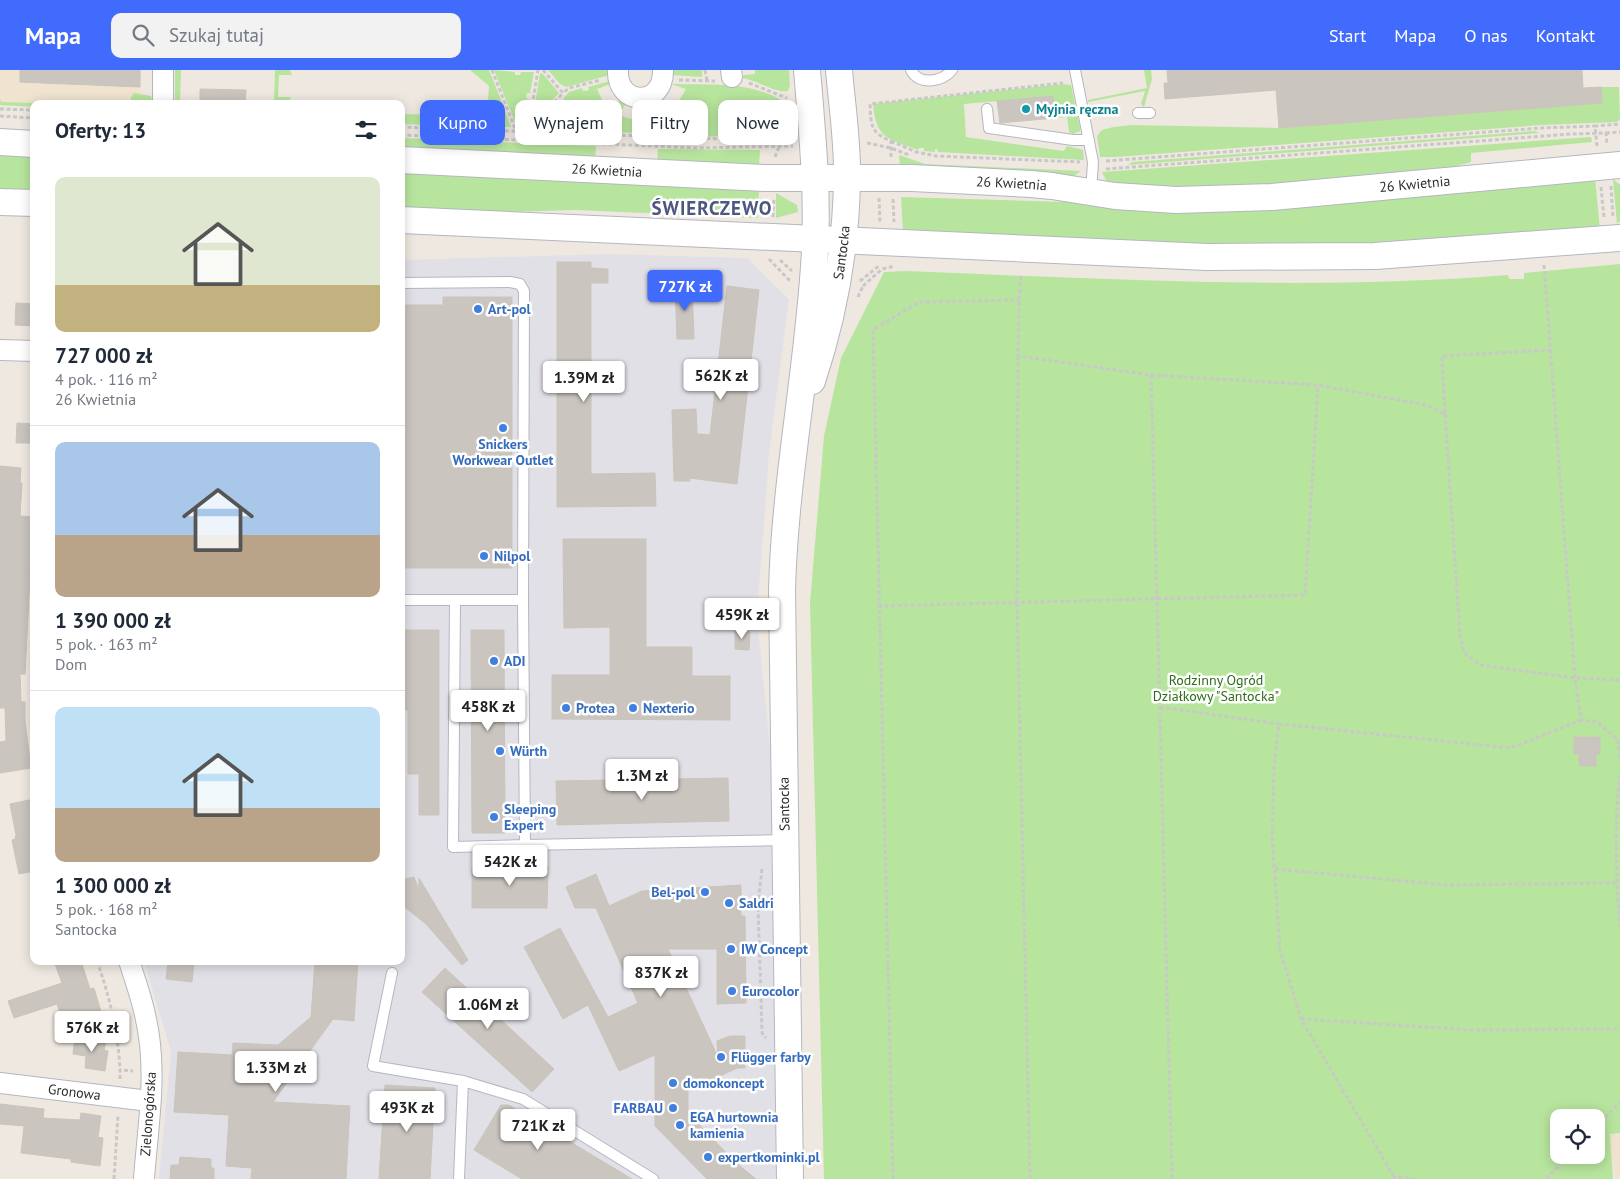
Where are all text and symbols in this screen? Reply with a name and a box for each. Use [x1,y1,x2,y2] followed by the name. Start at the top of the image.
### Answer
[111,13,461,58] search box
[25,20,81,51] text: Mapa
[129,21,157,49] icon: search
[169,23,264,47] text: Szukaj tutaj
[1329,24,1366,47] text: Start
[1394,24,1436,47] text: Mapa
[1464,24,1508,47] text: O nas
[1536,24,1595,47] text: Kontakt
[420,100,505,145] chip: Kupno
[515,100,622,145] chip: Wynajem
[632,100,708,145] chip: Filtry
[718,100,798,145] chip: Nowe
[1036,100,1118,118] place label: Myjnia ręczna
[1020,103,1032,115] marker: Myjnia ręczna
[352,116,380,144] icon: filters
[55,117,146,144] text: Oferty: 13
[571,159,643,181] street label: 26 Kwietnia
[975,172,1048,194] street label: 26 Kwietnia
[1378,172,1451,196] street label: 26 Kwietnia
[651,196,773,220] district label: ŚWIERCZEWO
[173,209,263,299] icon: home
[829,225,854,281] street label: Santocka
[639,270,731,312] pin: 727K zł
[658,276,712,296] text: 727K zł
[488,300,532,318] place label: Art-pol
[472,303,484,315] marker: Art-pol
[55,342,152,369] text: 727 000 zł
[675,358,767,401] pin: 562K zł
[532,360,636,403] pin: 1.39M zł
[694,365,748,385] text: 562K zł
[554,367,614,387] text: 1.39M zł
[55,369,158,389] text: 4 pok. · 116 m²
[55,389,136,409] text: 26 Kwietnia
[497,422,509,434] marker: Snickers Workwear Outlet
[453,435,554,469] place label: Snickers Workwear Outlet
[173,475,263,565] icon: home
[494,547,531,565] place label: Nilpol
[478,550,490,562] marker: Nilpol
[696,598,788,640] pin: 459K zł
[715,604,769,624] text: 459K zł
[55,607,171,634] text: 1 390 000 zł
[55,634,158,654] text: 5 pok. · 163 m²
[504,652,526,670] place label: ADI
[55,654,87,674] text: Dom
[488,655,500,667] marker: ADI
[1153,671,1279,705] park label: Rodzinny Ogród Działkowy "Santocka"
[442,690,534,732] pin: 458K zł
[461,696,515,716] text: 458K zł
[576,699,615,717] place label: Protea
[643,699,695,717] place label: Nexterio
[560,702,572,714] marker: Protea
[627,702,639,714] marker: Nexterio
[173,740,263,830] icon: home
[510,742,547,760] place label: Würth
[494,745,506,757] marker: Würth
[596,758,688,801] pin: 1.3M zł
[616,765,668,785] text: 1.3M zł
[775,777,793,831] street label: Santocka
[504,800,556,834] place label: Sleeping Expert
[488,811,500,823] marker: Sleeping Expert
[464,844,556,887] pin: 542K zł
[483,851,537,871] text: 542K zł
[55,872,171,899] text: 1 300 000 zł
[651,883,696,901] place label: Bel-pol
[699,886,711,898] marker: Bel-pol
[739,894,774,912] place label: Saldri
[723,897,735,909] marker: Saldri
[55,899,158,919] text: 5 pok. · 168 m²
[55,919,117,939] text: Santocka
[741,940,808,958] place label: IW Concept
[725,943,737,955] marker: IW Concept
[615,956,707,998] pin: 837K zł
[634,962,688,982] text: 837K zł
[742,982,799,1000] place label: Eurocolor
[726,985,738,997] marker: Eurocolor
[436,988,540,1030] pin: 1.06M zł
[458,994,518,1014] text: 1.06M zł
[46,1010,138,1053] pin: 576K zł
[65,1017,119,1037] text: 576K zł
[731,1048,811,1066] place label: Flügger farby
[224,1050,328,1093] pin: 1.33M zł
[715,1051,727,1063] marker: Flügger farby
[246,1057,306,1077] text: 1.33M zł
[136,1071,160,1157] street label: Zielonogórska
[683,1074,764,1092] place label: domokoncept
[667,1077,679,1089] marker: domokoncept
[47,1080,102,1104] street label: Gronowa
[361,1090,453,1133] pin: 493K zł
[380,1097,434,1117] text: 493K zł
[613,1099,663,1117] place label: FARBAU
[667,1102,679,1114] marker: FARBAU
[492,1108,584,1151] pin: 721K zł
[690,1108,778,1142] place label: EGA hurtownia kamienia
[1550,1109,1605,1164] map controls
[1550,1109,1605,1164] button: locate
[511,1115,565,1135] text: 721K zł
[674,1119,686,1131] marker: EGA hurtownia kamienia
[718,1148,821,1166] place label: expertkominki.pl
[702,1151,714,1163] marker: expertkominki.pl

